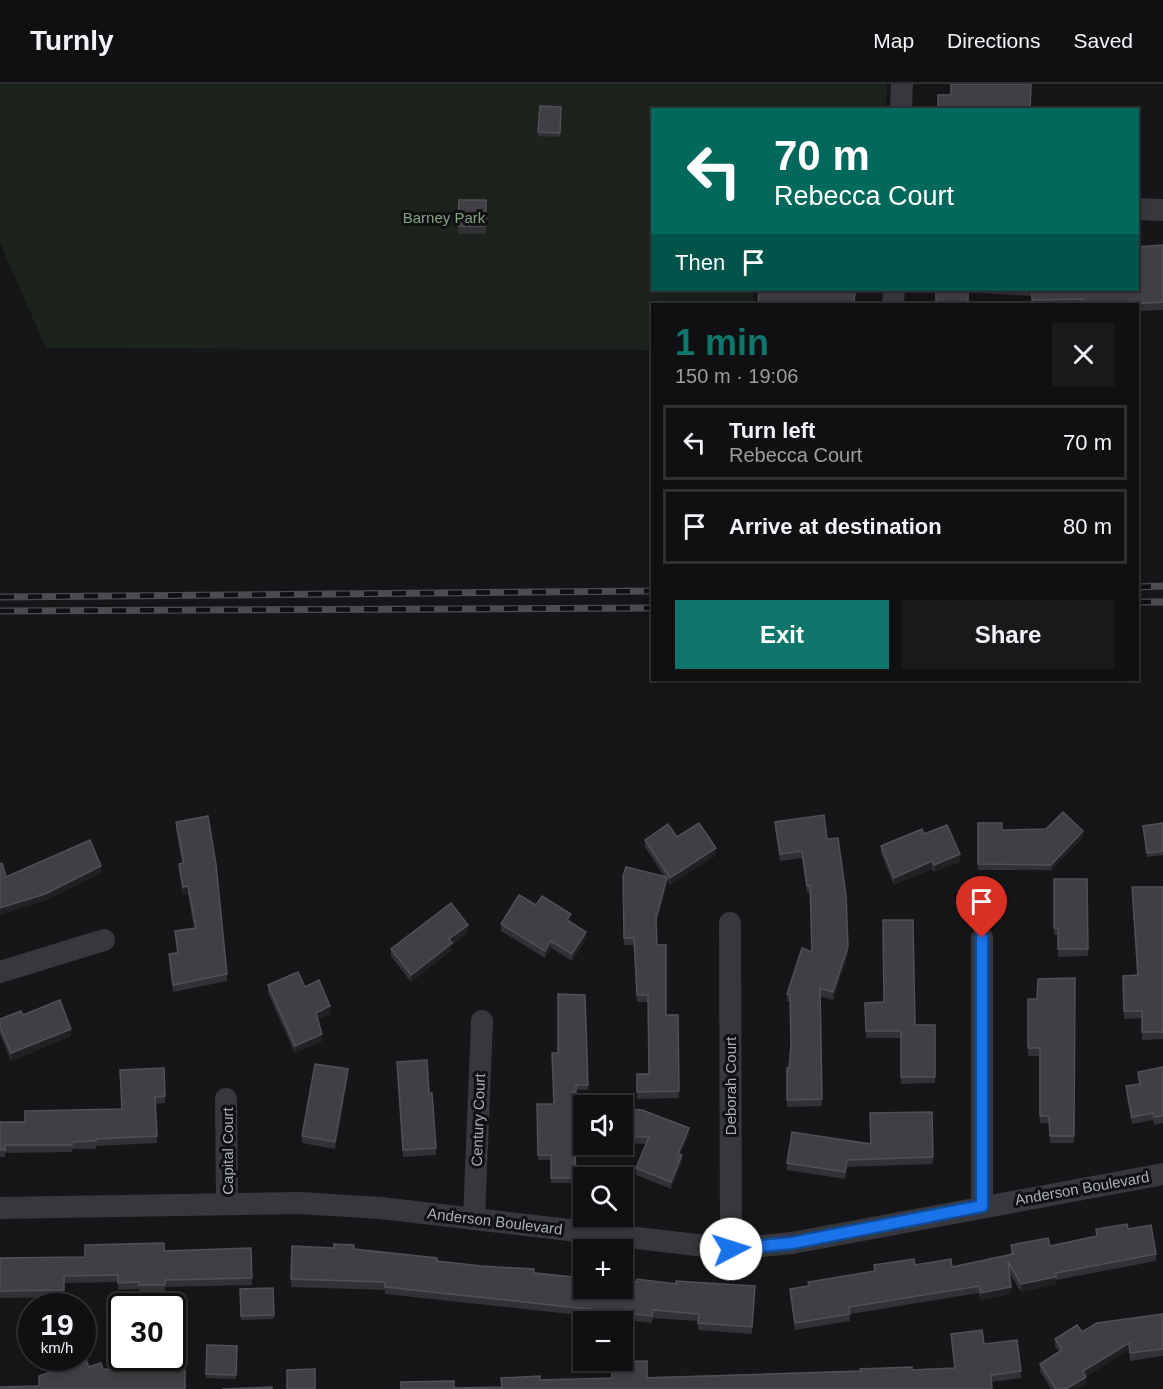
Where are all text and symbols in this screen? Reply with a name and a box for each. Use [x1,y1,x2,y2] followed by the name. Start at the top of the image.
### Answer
[30,25,113,56] text: Turnly
[873,29,914,52] text: Map
[947,29,1040,52] text: Directions
[1073,29,1133,52] text: Saved
[675,132,753,210] icon: left
[774,132,870,179] text: 70 m
[774,181,954,211] text: Rebecca Court
[403,209,486,226] park label: Barney Park
[737,246,770,279] icon: arrive
[675,250,725,275] text: Then
[675,322,769,363] text: 1 min
[1052,323,1115,386] button: close
[675,365,798,387] text: 150 m · 19:06
[729,418,815,443] text: Turn left
[678,426,711,459] icon: left
[1063,430,1112,455] text: 70 m
[729,444,862,466] text: Rebecca Court
[678,510,711,543] icon: arrive
[729,514,942,539] text: Arrive at destination
[1063,514,1112,539] text: 80 m
[675,600,889,669] button: Exit
[901,600,1115,669] button: Share
[956,876,1007,938] pin
[965,885,998,918] icon: arrive
[722,1036,739,1135] street label: Deborah Court
[468,1072,488,1167] street label: Century Court
[573,1095,633,1371] map controls
[573,1095,633,1155] button: sound
[219,1106,236,1195] street label: Capital Court
[573,1167,633,1227] button: search
[1014,1168,1150,1208] street label: Anderson Boulevard
[427,1204,563,1238] street label: Anderson Boulevard
[699,1217,763,1281] position arrow
[573,1239,633,1299] button: +
[108,1293,186,1371] speed limit sign: 30
[40,1308,74,1341] text: 19
[573,1311,633,1371] button: −
[41,1339,73,1356] text: km/h

